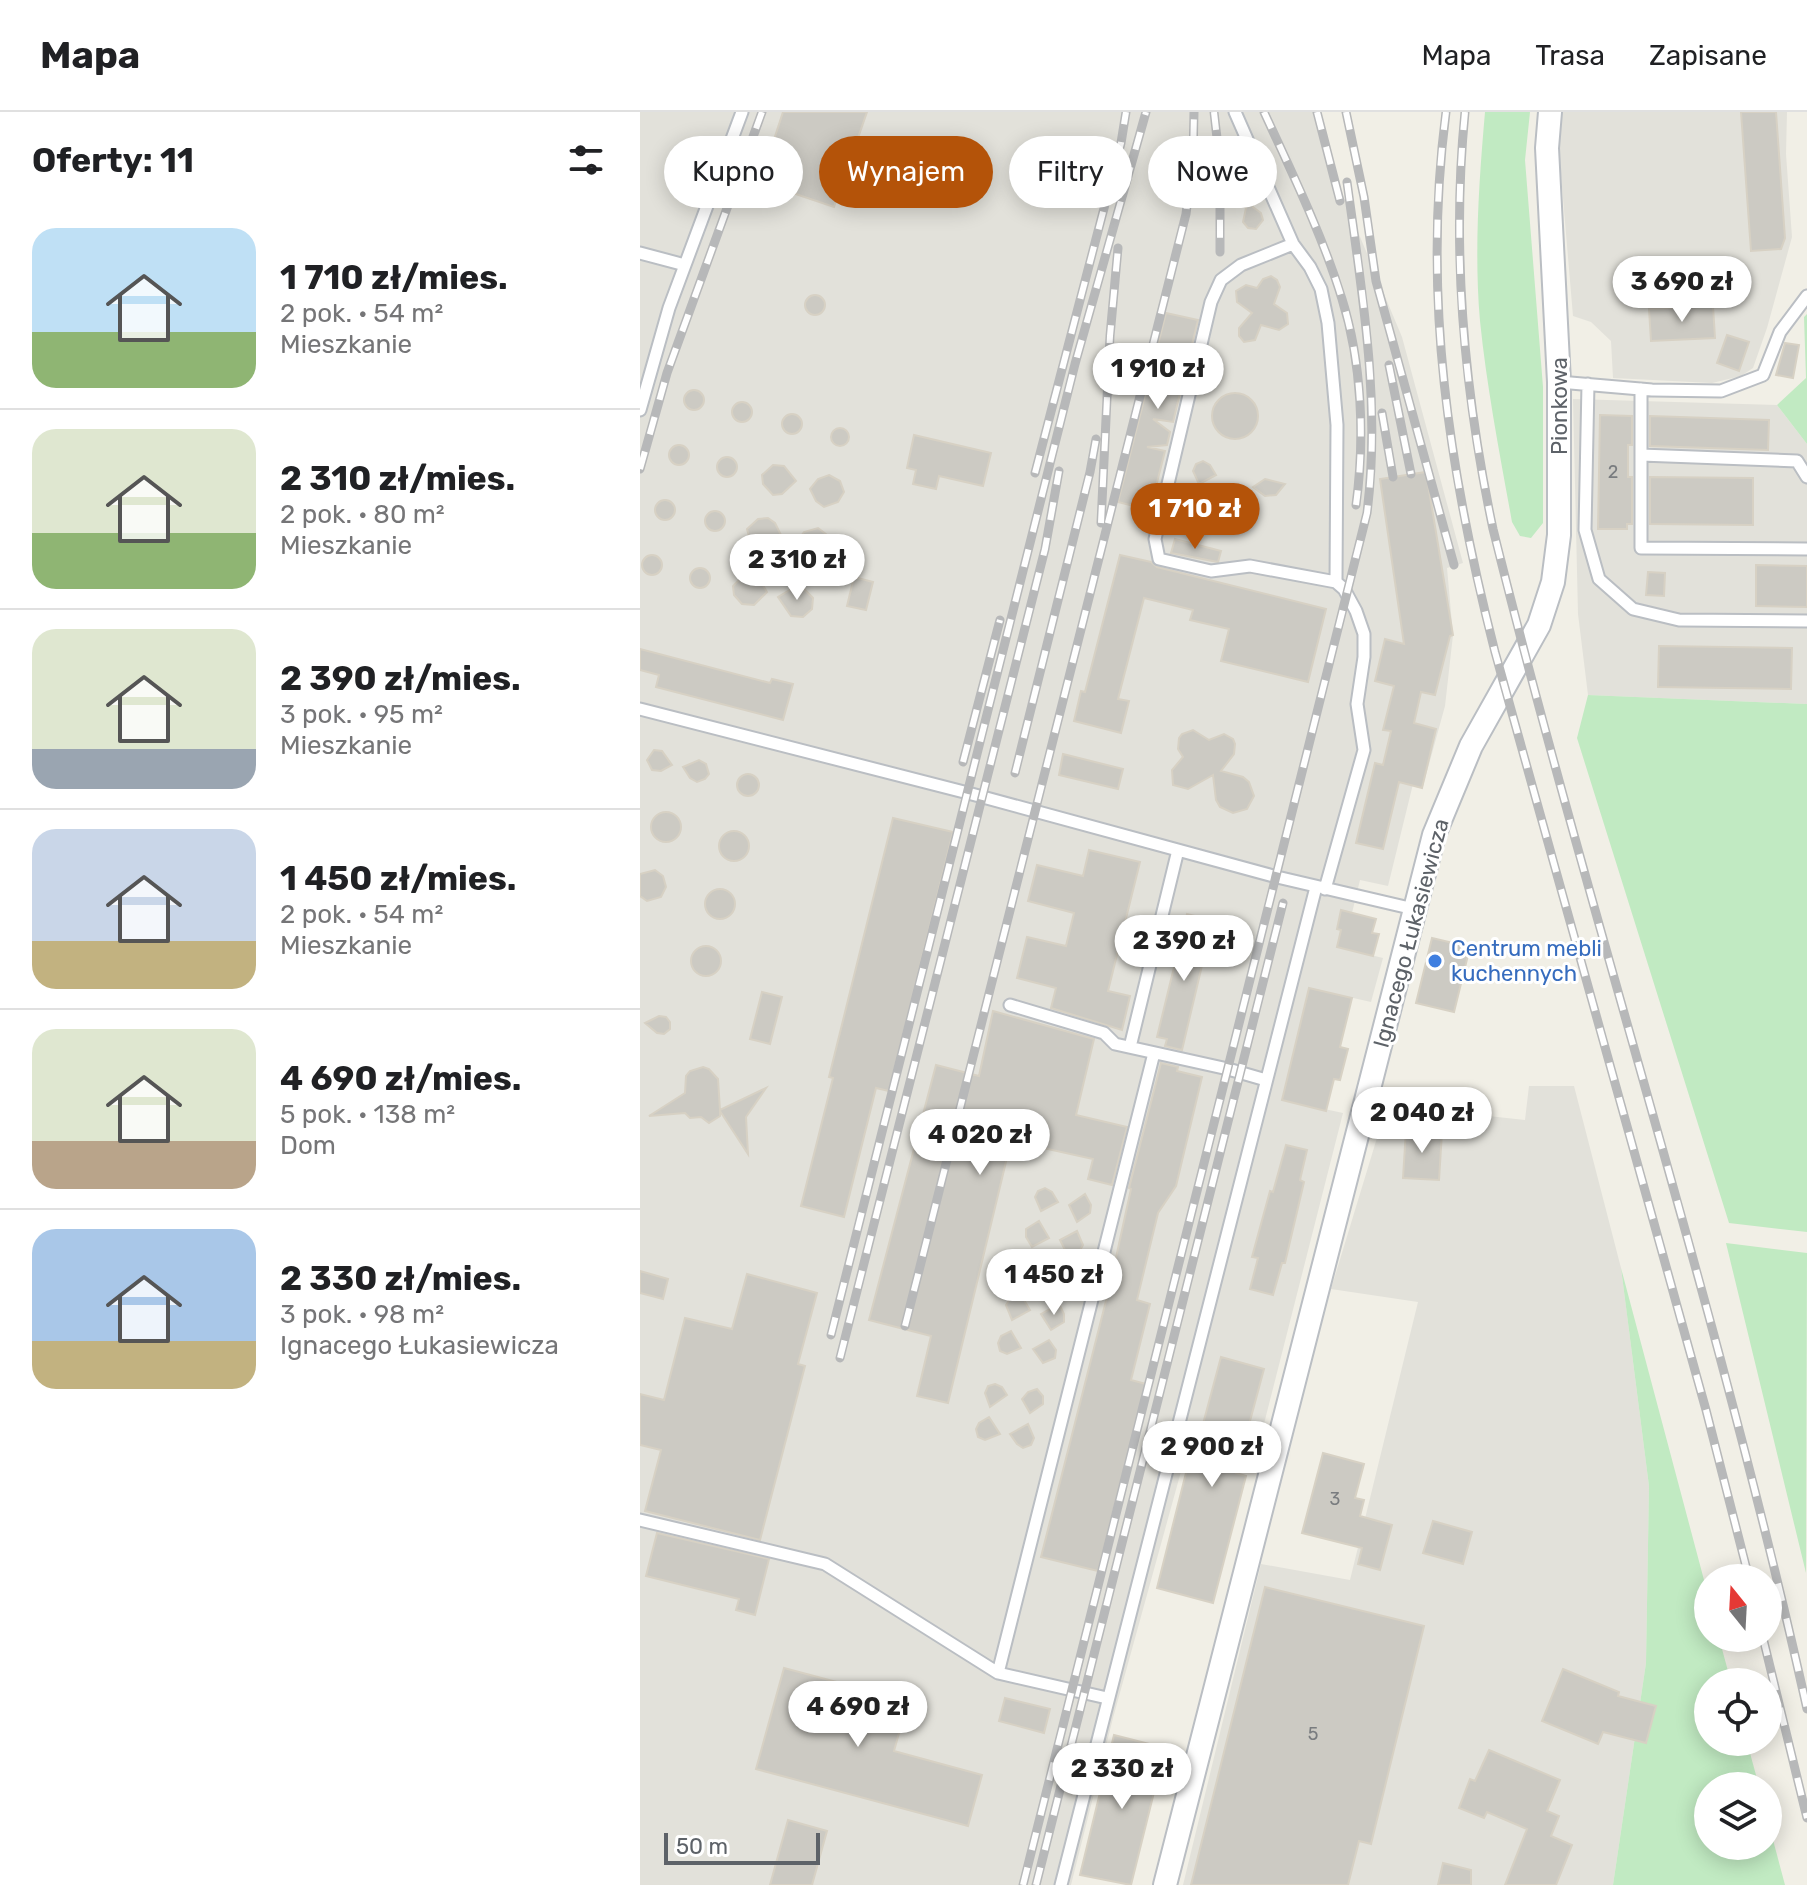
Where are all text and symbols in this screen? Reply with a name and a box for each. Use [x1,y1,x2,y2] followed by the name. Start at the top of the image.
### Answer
[40,32,140,78] text: Mapa
[1422,39,1491,72] text: Mapa
[1535,39,1605,72] text: Trasa
[1649,39,1767,72] text: Zapisane
[664,136,803,208] chip: Kupno
[819,136,993,208] chip: Wynajem
[1009,136,1132,208] chip: Filtry
[1148,136,1277,208] chip: Nowe
[564,138,608,182] icon: filters
[32,140,194,181] text: Oferty: 11
[1599,256,1765,324] pin: 3 690 zł
[280,257,508,298] text: 1 710 zł/mies.
[96,260,192,356] icon: home
[1631,266,1733,297] text: 3 690 zł
[280,298,443,329] text: 2 pok. · 54 m²
[280,329,412,360] text: Mieszkanie
[1075,343,1241,411] pin: 1 910 zł
[1111,353,1205,384] text: 1 910 zł
[1546,357,1573,455] street label: Pionkowa
[280,458,515,499] text: 2 310 zł/mies.
[96,461,192,557] icon: home
[1608,461,1618,483] house number: 2
[1112,483,1278,551] pin: 1 710 zł
[1149,493,1241,524] text: 1 710 zł
[280,499,445,530] text: 2 pok. · 80 m²
[280,530,412,561] text: Mieszkanie
[714,534,880,602] pin: 2 310 zł
[748,544,846,575] text: 2 310 zł
[280,658,521,699] text: 2 390 zł/mies.
[96,661,192,757] icon: home
[280,699,443,730] text: 3 pok. · 95 m²
[280,730,412,761] text: Mieszkanie
[1367,816,1455,1050] street label: Ignacego Łukasiewicza
[280,858,516,899] text: 1 450 zł/mies.
[96,861,192,957] icon: home
[280,899,443,930] text: 2 pok. · 54 m²
[1101,915,1267,983] pin: 2 390 zł
[1133,925,1235,956] text: 2 390 zł
[280,930,412,961] text: Mieszkanie
[1451,935,1602,987] place label: Centrum mebli kuchennych
[1426,952,1444,970] marker: Centrum mebli kuchennych
[280,1058,521,1099] text: 4 690 zł/mies.
[96,1061,192,1157] icon: home
[1339,1087,1505,1155] pin: 2 040 zł
[1370,1097,1474,1128] text: 2 040 zł
[280,1099,455,1130] text: 5 pok. · 138 m²
[897,1109,1063,1177] pin: 4 020 zł
[928,1119,1032,1150] text: 4 020 zł
[280,1130,336,1161] text: Dom
[971,1249,1137,1317] pin: 1 450 zł
[280,1258,521,1299] text: 2 330 zł/mies.
[1004,1259,1104,1290] text: 1 450 zł
[96,1261,192,1357] icon: home
[280,1299,444,1330] text: 3 pok. · 98 m²
[280,1330,559,1361] text: Ignacego Łukasiewicza
[1129,1421,1295,1489] pin: 2 900 zł
[1160,1431,1264,1462] text: 2 900 zł
[1330,1488,1340,1510] house number: 3
[1694,1564,1782,1652] north arrow
[1694,1564,1782,1860] map controls
[1694,1668,1782,1756] button: locate
[775,1681,941,1749] pin: 4 690 zł
[806,1691,910,1722] text: 4 690 zł
[1308,1723,1318,1745] house number: 5
[1039,1743,1205,1811] pin: 2 330 zł
[1070,1753,1174,1784] text: 2 330 zł
[1694,1772,1782,1860] button: layers
[664,1829,820,1865] scale bar
[676,1833,728,1860] text: 50 m

